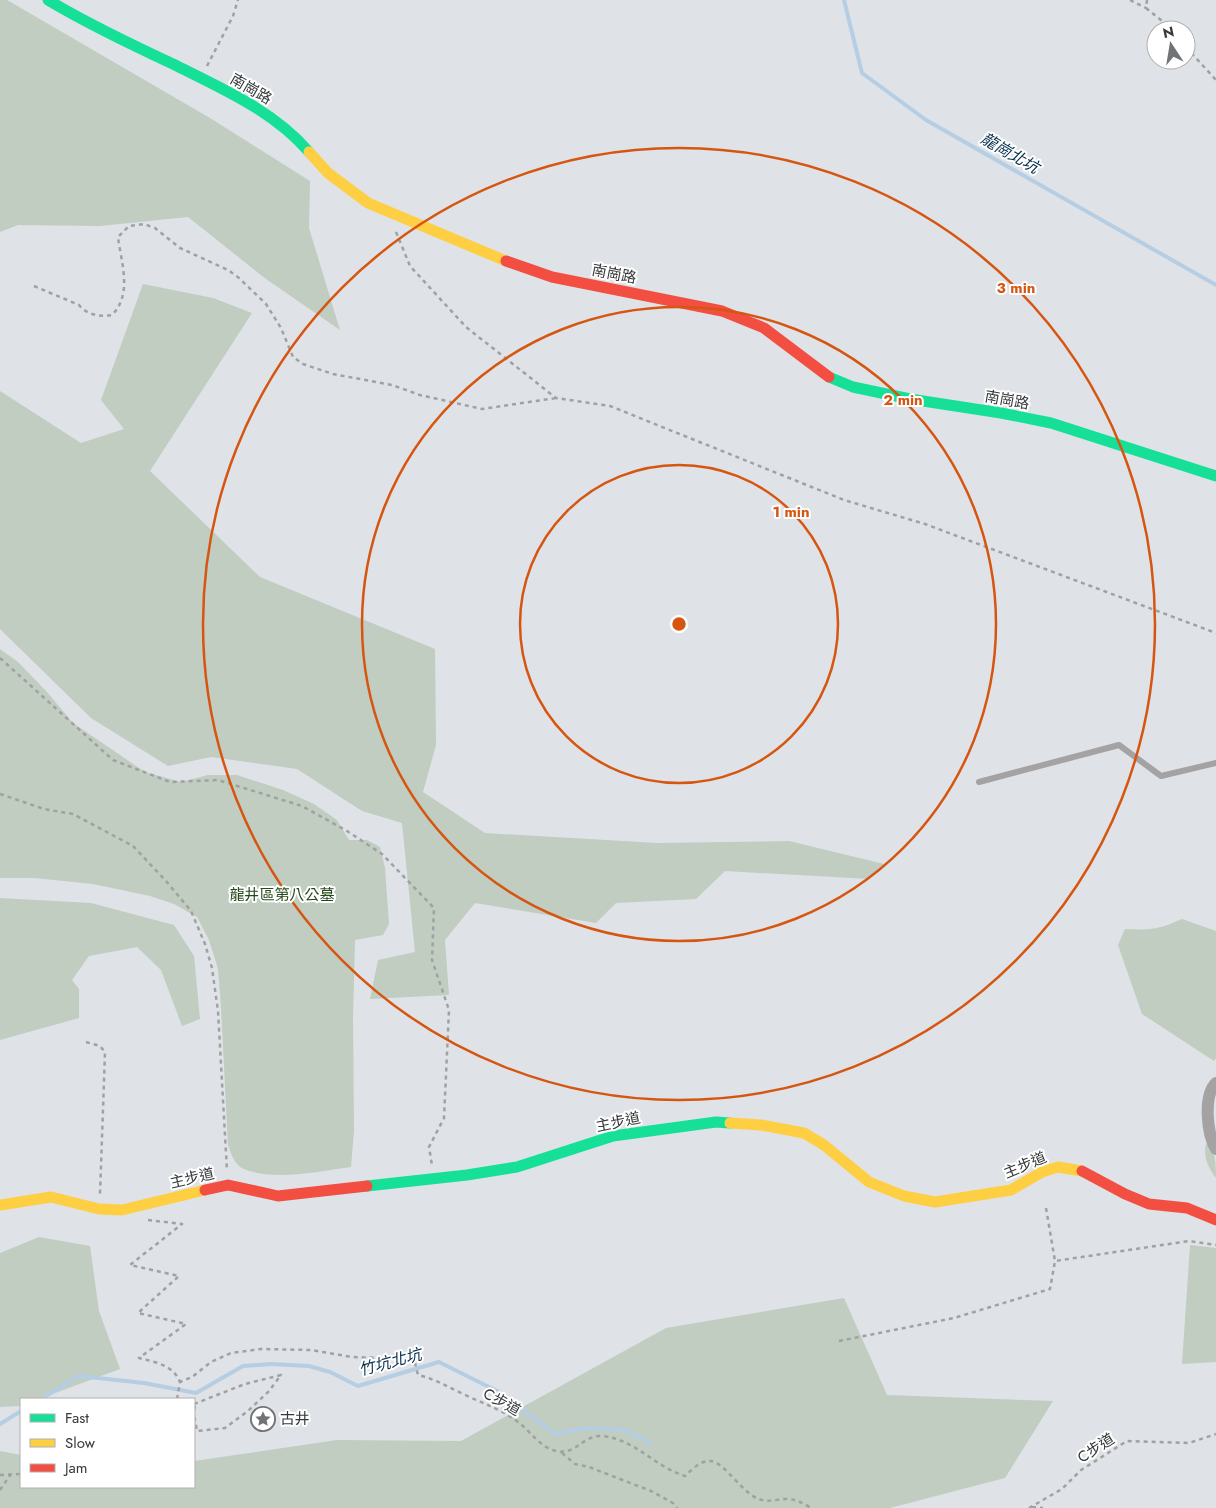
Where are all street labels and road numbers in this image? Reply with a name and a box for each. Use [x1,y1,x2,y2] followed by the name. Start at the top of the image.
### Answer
[226,68,276,110] street label: 南崗路
[590,259,638,289] street label: 南崗路
[983,385,1031,415] street label: 南崗路
[594,1107,642,1137] street label: 主步道
[1000,1146,1050,1184] street label: 主步道
[168,1162,216,1194] street label: 主步道
[479,1383,525,1421] street label: C步道
[1073,1428,1119,1468] street label: C步道

